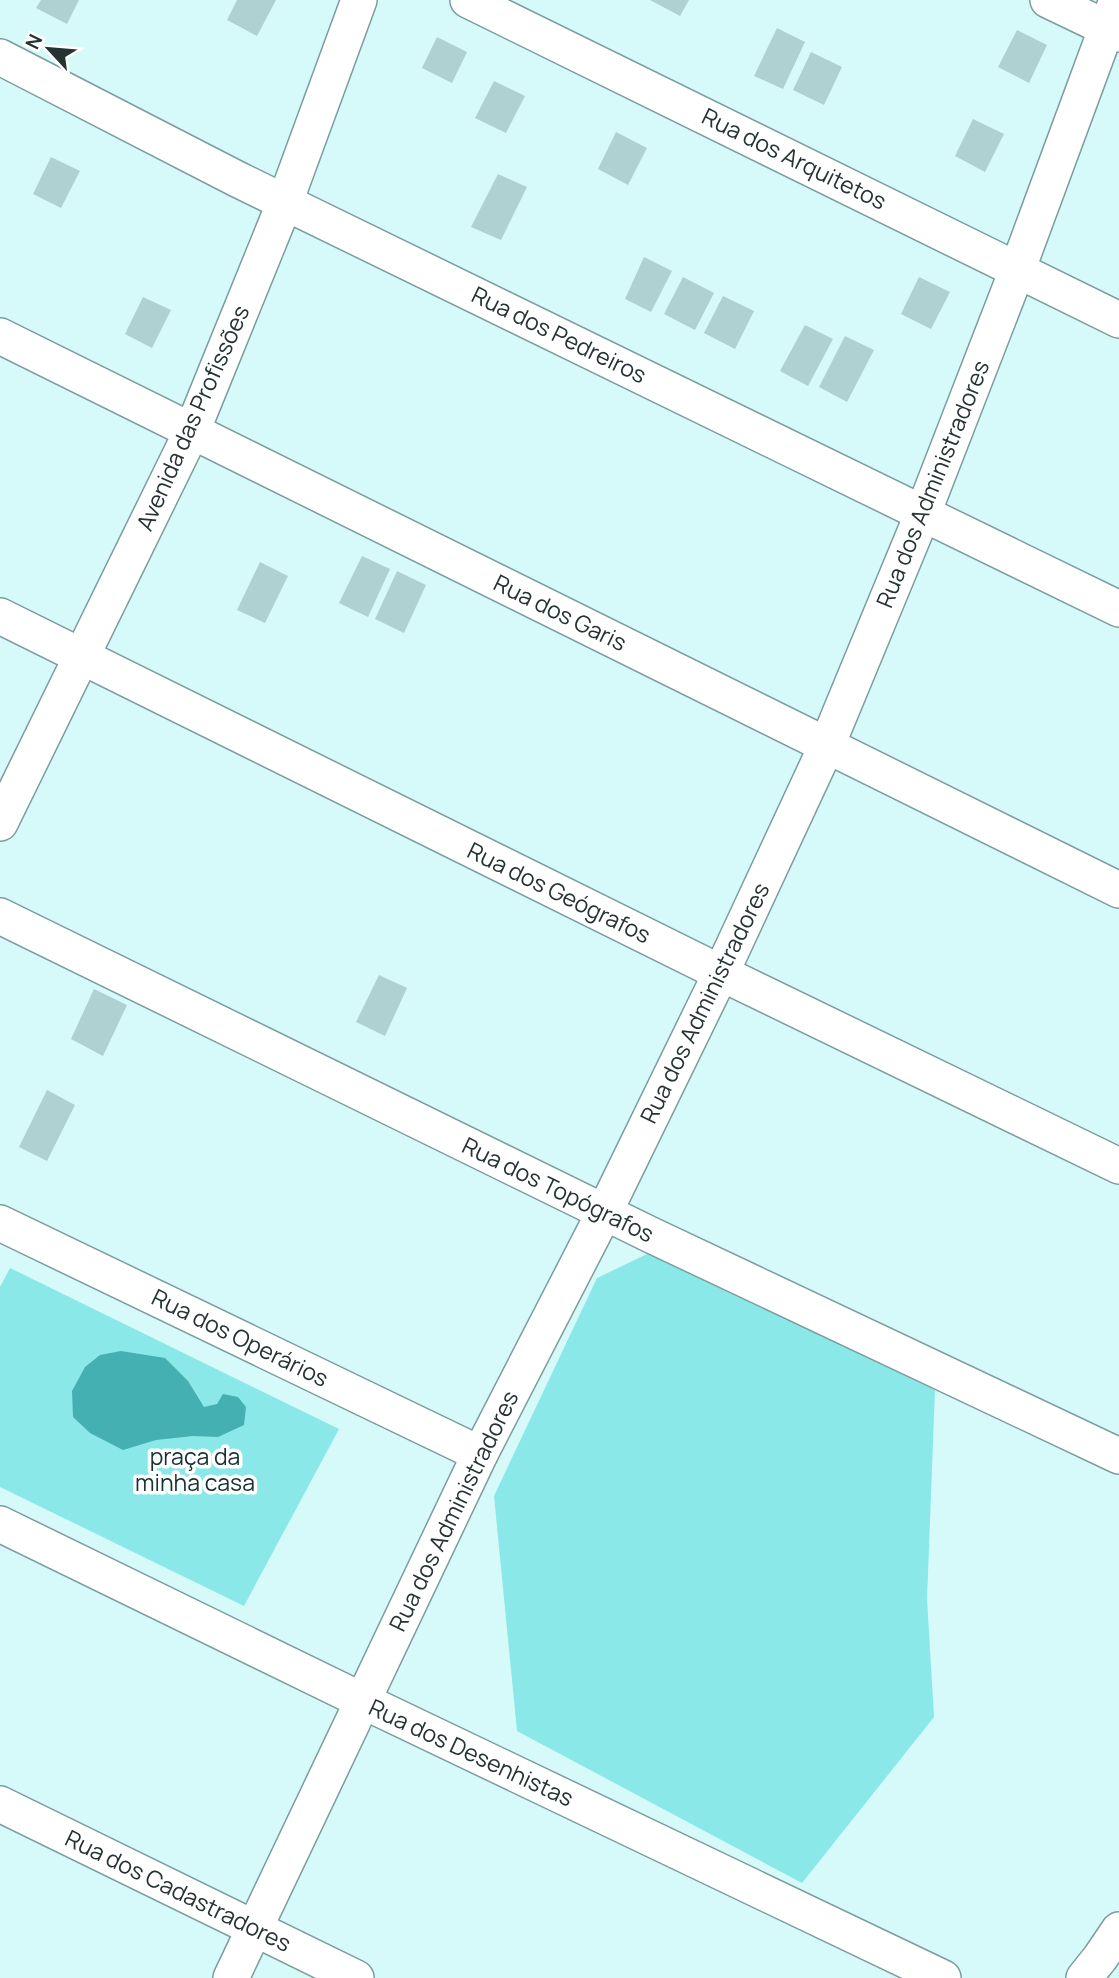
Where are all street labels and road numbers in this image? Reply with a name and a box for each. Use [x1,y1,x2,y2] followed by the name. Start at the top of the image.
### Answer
[697,100,892,217] street label: Rua dos Arquitetos
[467,278,652,390] street label: Rua dos Pedreiros
[128,300,256,535] street label: Avenida das Profissões
[868,355,996,612] street label: Rua dos Administradores
[489,566,632,658] street label: Rua dos Garis
[463,834,656,950] street label: Rua dos Geógrafos
[632,877,776,1128] street label: Rua dos Administradores
[457,1129,660,1249] street label: Rua dos Topógrafos
[147,1280,334,1394] street label: Rua dos Operários
[381,1385,525,1636] street label: Rua dos Administradores
[364,1691,579,1814] street label: Rua dos Desenhistas
[60,1821,297,1959] street label: Rua dos Cadastradores

